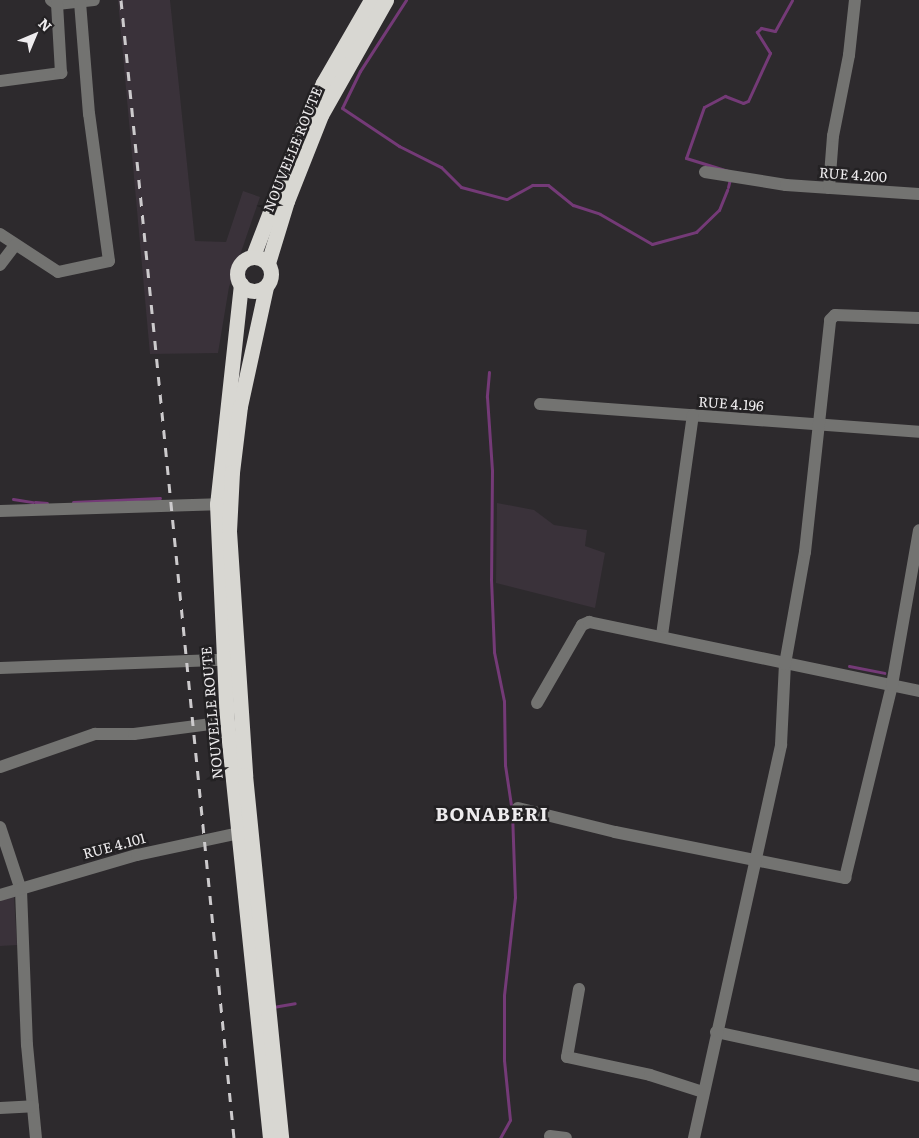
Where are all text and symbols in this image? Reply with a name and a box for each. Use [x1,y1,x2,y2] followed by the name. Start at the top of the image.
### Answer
[10,10,60,60] north arrow
[34,13,57,36] text: N
[259,84,325,214] street label: NOUVELLE ROUTE
[818,163,888,185] street label: RUE 4.200
[698,392,764,414] street label: RUE 4.196
[197,646,225,780] street label: NOUVELLE ROUTE
[434,803,550,825] district label: BONABERI
[81,829,147,861] street label: RUE 4.101

